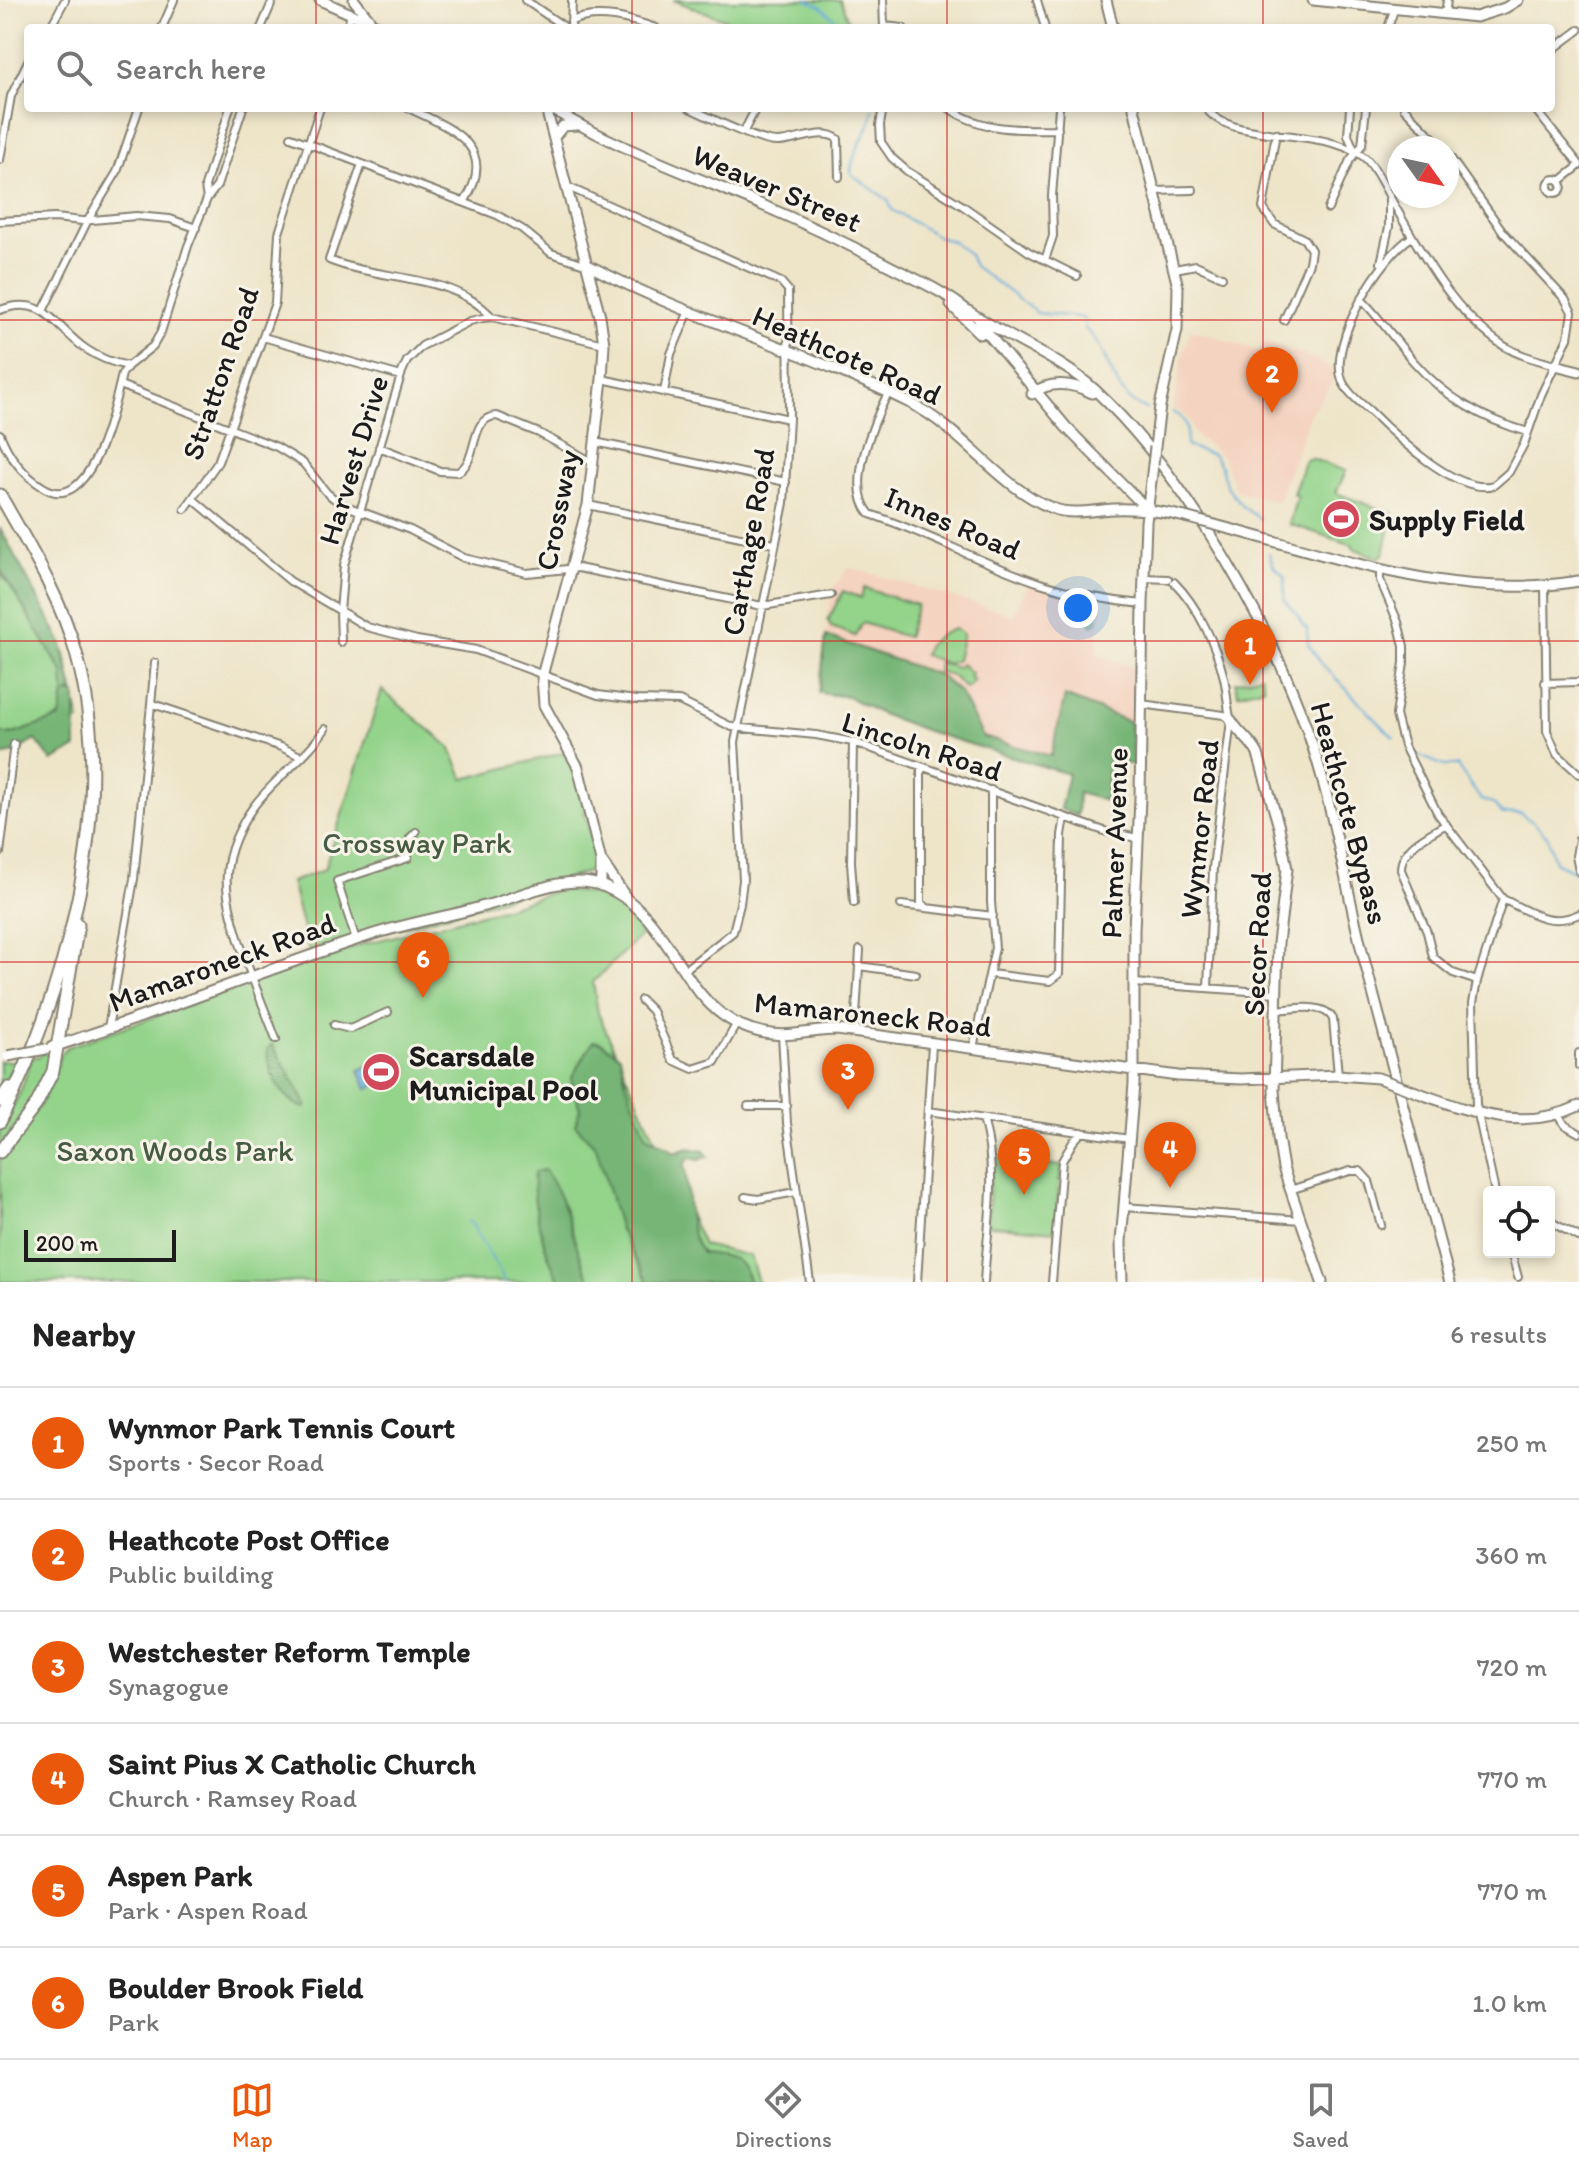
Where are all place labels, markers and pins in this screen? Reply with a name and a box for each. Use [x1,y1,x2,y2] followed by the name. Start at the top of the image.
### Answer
[1246,347,1298,413] pin: 2
[1320,498,1362,540] sports icon: Supply Field
[1369,501,1525,538] place label: Supply Field
[1224,619,1276,685] pin: 1
[397,932,449,998] pin: 6
[409,1037,598,1108] place label: Scarsdale Municipal Pool
[822,1044,874,1110] pin: 3
[360,1051,402,1093] sports icon: Scarsdale Municipal Pool
[1144,1122,1196,1188] pin: 4
[998,1129,1050,1195] pin: 5

